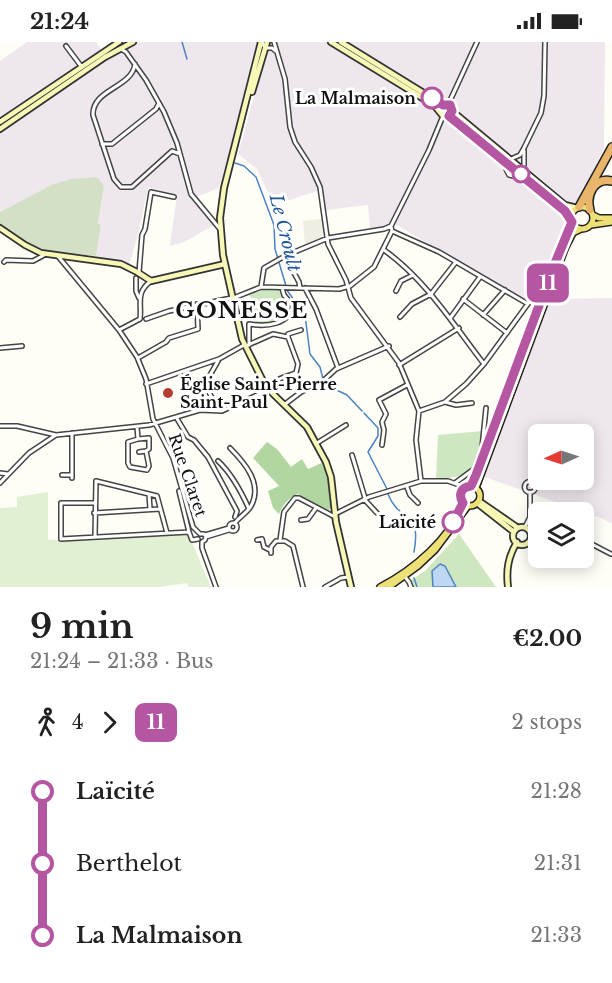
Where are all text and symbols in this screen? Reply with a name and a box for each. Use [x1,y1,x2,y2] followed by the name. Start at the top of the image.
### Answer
[30,8,89,35] text: 21:24
[421,87,443,109] marker: La Malmaison
[295,88,416,108] place label: La Malmaison
[512,165,530,183] unlabelled marker
[264,191,305,275] water label: Le Croult
[521,264,575,302] line badge: 11
[539,270,557,296] text: 11
[175,297,309,324] district label: GONESSE
[180,374,337,412] place label: Église Saint-Pierre Saint-Paul
[161,386,175,400] marker: Église Saint-Pierre Saint-Paul
[528,424,594,490] north arrow
[528,424,594,568] map controls
[164,431,212,519] street label: Rue Claret
[528,502,594,568] button: layers
[442,511,464,533] marker: Laïcité
[379,512,436,532] place label: Laïcité
[30,606,133,647] text: 9 min
[512,625,582,652] text: €2.00
[30,649,213,673] text: 21:24 – 21:33 · Bus
[30,706,63,739] icon: walk
[93,706,126,739] icon: forward
[147,709,165,735] text: 11
[72,710,84,734] text: 4
[512,710,582,734] text: 2 stops
[76,778,155,805] text: Laïcité
[531,779,582,803] text: 21:28
[76,850,182,877] text: Berthelot
[534,851,582,875] text: 21:31
[76,922,242,949] text: La Malmaison
[530,923,582,947] text: 21:33

